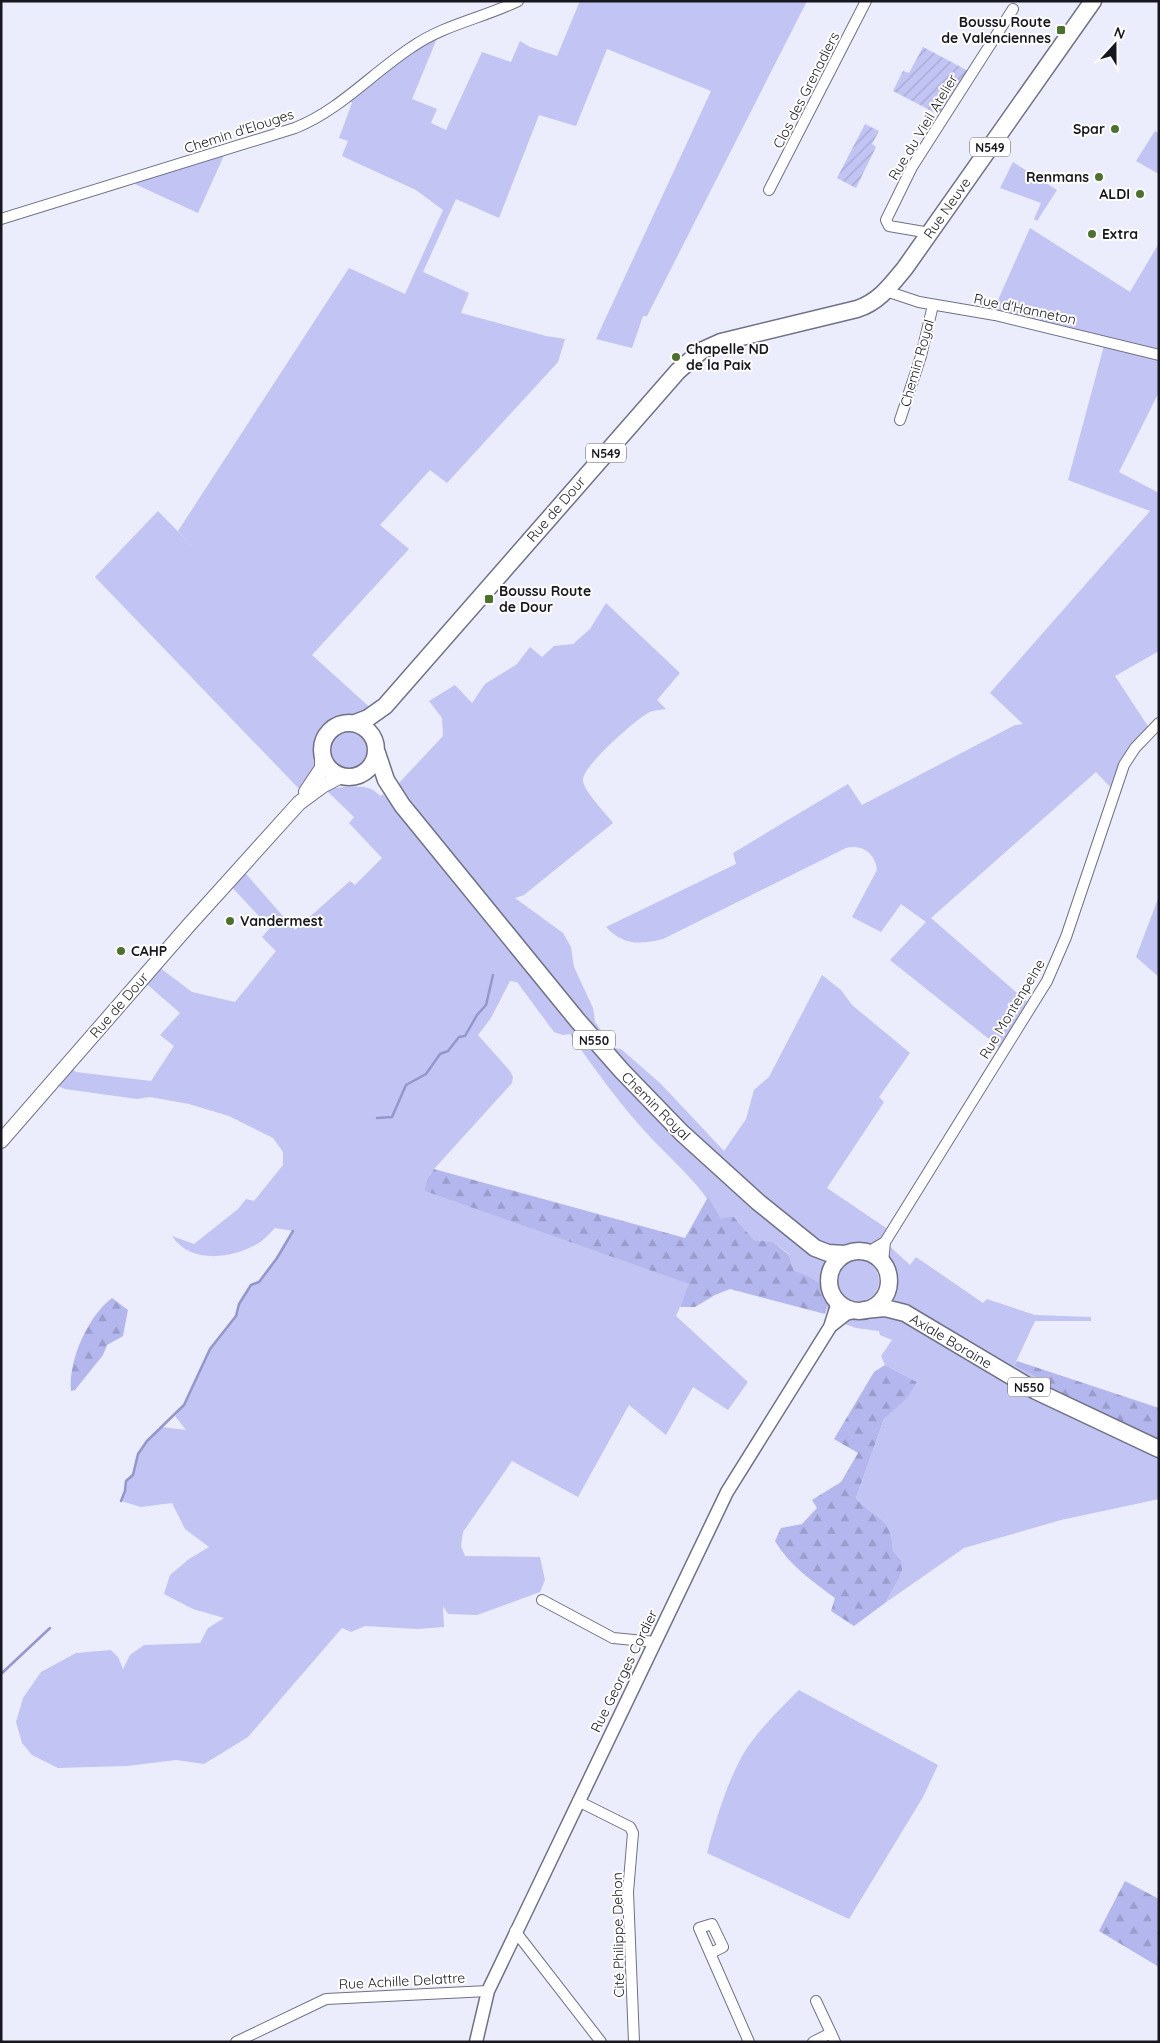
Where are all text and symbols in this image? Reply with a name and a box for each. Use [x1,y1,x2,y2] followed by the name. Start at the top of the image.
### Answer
[941,13,1051,47] place label: Boussu Route de Valenciennes
[1090,20,1140,70] north arrow
[1112,23,1128,43] text: N
[1055,24,1067,36] marker: Boussu Route de Valenciennes
[769,29,843,151] street label: Clos des Grenadiers
[884,70,962,183] street label: Rue du Vieil Atelier
[182,105,296,157] street label: Chemin d'Elouges
[1073,120,1105,138] place label: Spar
[1109,123,1121,135] marker: Spar
[970,138,1010,156] road number: N549
[1026,168,1089,186] place label: Renmans
[1093,171,1105,183] marker: Renmans
[919,174,975,242] street label: Rue Neuve
[1099,185,1130,203] place label: ALDI
[1134,188,1146,200] marker: ALDI
[1102,225,1138,243] place label: Extra
[1086,228,1098,240] marker: Extra
[972,289,1078,329] street label: Rue d'Hanneton
[896,317,938,409] street label: Chemin Royal
[686,340,769,374] place label: Chapelle ND de la Paix
[670,351,682,363] marker: Chapelle ND de la Paix
[586,443,626,462] road number: N549
[523,472,590,546] street label: Rue de Dour
[499,582,591,616] place label: Boussu Route de Dour
[483,593,495,605] marker: Boussu Route de Dour
[240,912,323,930] place label: Vandermest
[224,915,236,927] marker: Vandermest
[131,942,167,960] place label: CAHP
[115,945,127,957] marker: CAHP
[975,956,1049,1062] street label: Rue Montenpeine
[86,968,153,1042] street label: Rue de Dour
[573,1030,615,1050] road number: N550
[618,1068,694,1144] street label: Chemin Royal
[907,1309,995,1373] street label: Axiale Boraine
[1008,1378,1050,1396] road number: N550
[586,1606,662,1735] street label: Rue Georges Cordier
[608,1872,628,1998] street label: Cité Philippe Dehon
[338,1969,466,1993] street label: Rue Achille Delattre

